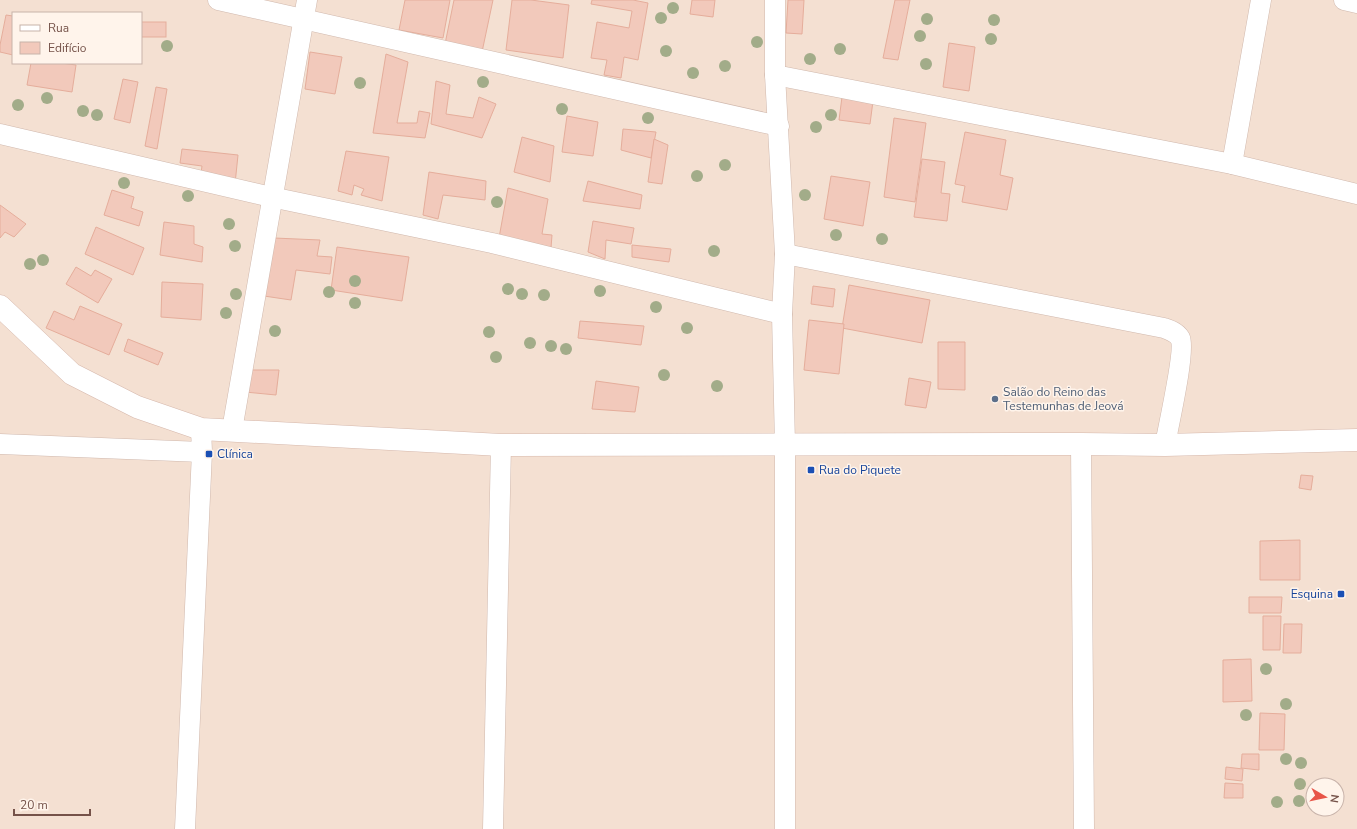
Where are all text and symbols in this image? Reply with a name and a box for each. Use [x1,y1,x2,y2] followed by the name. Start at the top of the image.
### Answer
[12,12,142,64] legend
[48,20,69,36] text: Rua
[48,40,87,56] text: Edifício
[1003,384,1124,414] place label: Salão do Reino das Testemunhas de Jeová
[990,394,1000,404] marker: Salão do Reino das Testemunhas de Jeová
[217,446,253,462] place label: Clínica
[204,449,214,459] marker: Clínica
[819,462,901,478] place label: Rua do Piquete
[806,465,816,475] marker: Rua do Piquete
[1291,586,1333,602] place label: Esquina
[1336,589,1346,599] marker: Esquina
[1305,777,1345,817] north arrow
[14,791,90,817] scale bar
[1326,793,1342,804] text: N
[20,797,48,813] text: 20 m

